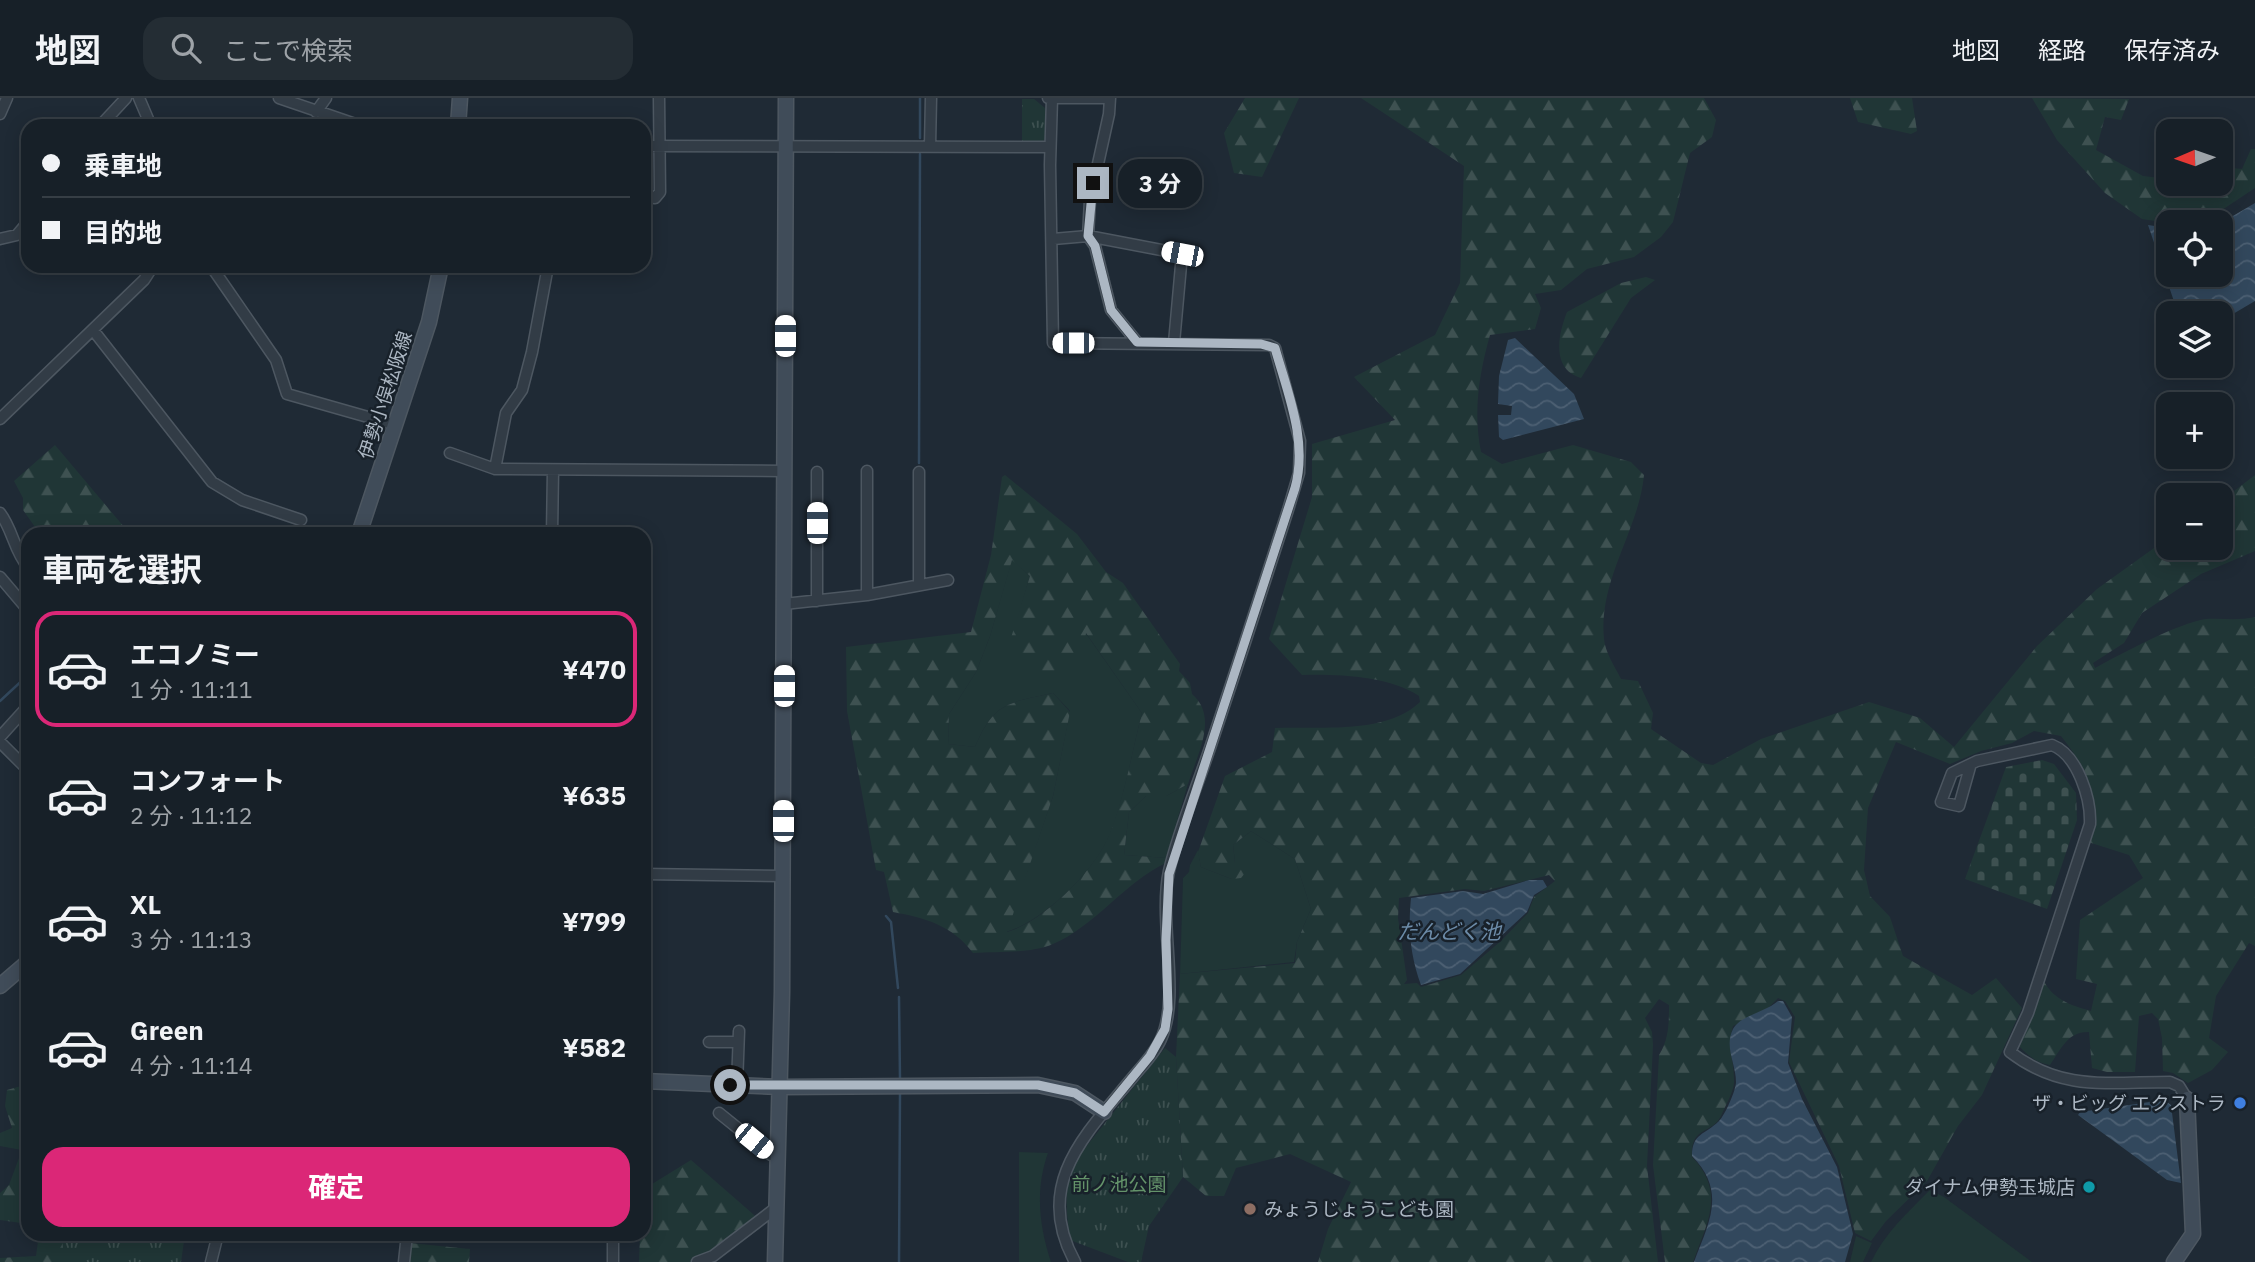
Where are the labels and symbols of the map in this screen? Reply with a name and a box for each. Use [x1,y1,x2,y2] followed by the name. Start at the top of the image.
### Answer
[2156,119,2233,196] north arrow
[1118,158,1202,208] callout: 3 分
[1077,167,1109,199] route end
[1160,240,1205,268] car
[775,315,796,357] car
[353,328,417,462] street label: 伊勢小俣松阪線
[1053,333,1095,354] car
[807,502,828,544] car
[774,665,795,707] car
[773,800,794,842] car
[1397,917,1503,945] water label: だんどく池
[714,1069,746,1101] route start
[2032,1091,2226,1115] place label: ザ・ビッグ エクストラ
[2232,1095,2248,1111] marker: ザ・ビッグ エクストラ
[732,1120,777,1162] car
[1071,1172,1167,1196] park label: 前ノ池公園
[1905,1175,2075,1199] place label: ダイナム伊勢玉城店
[2081,1179,2097,1195] marker: ダイナム伊勢玉城店
[1264,1197,1454,1221] place label: みょうじょうこども園
[1242,1201,1258,1217] marker: みょうじょうこども園

